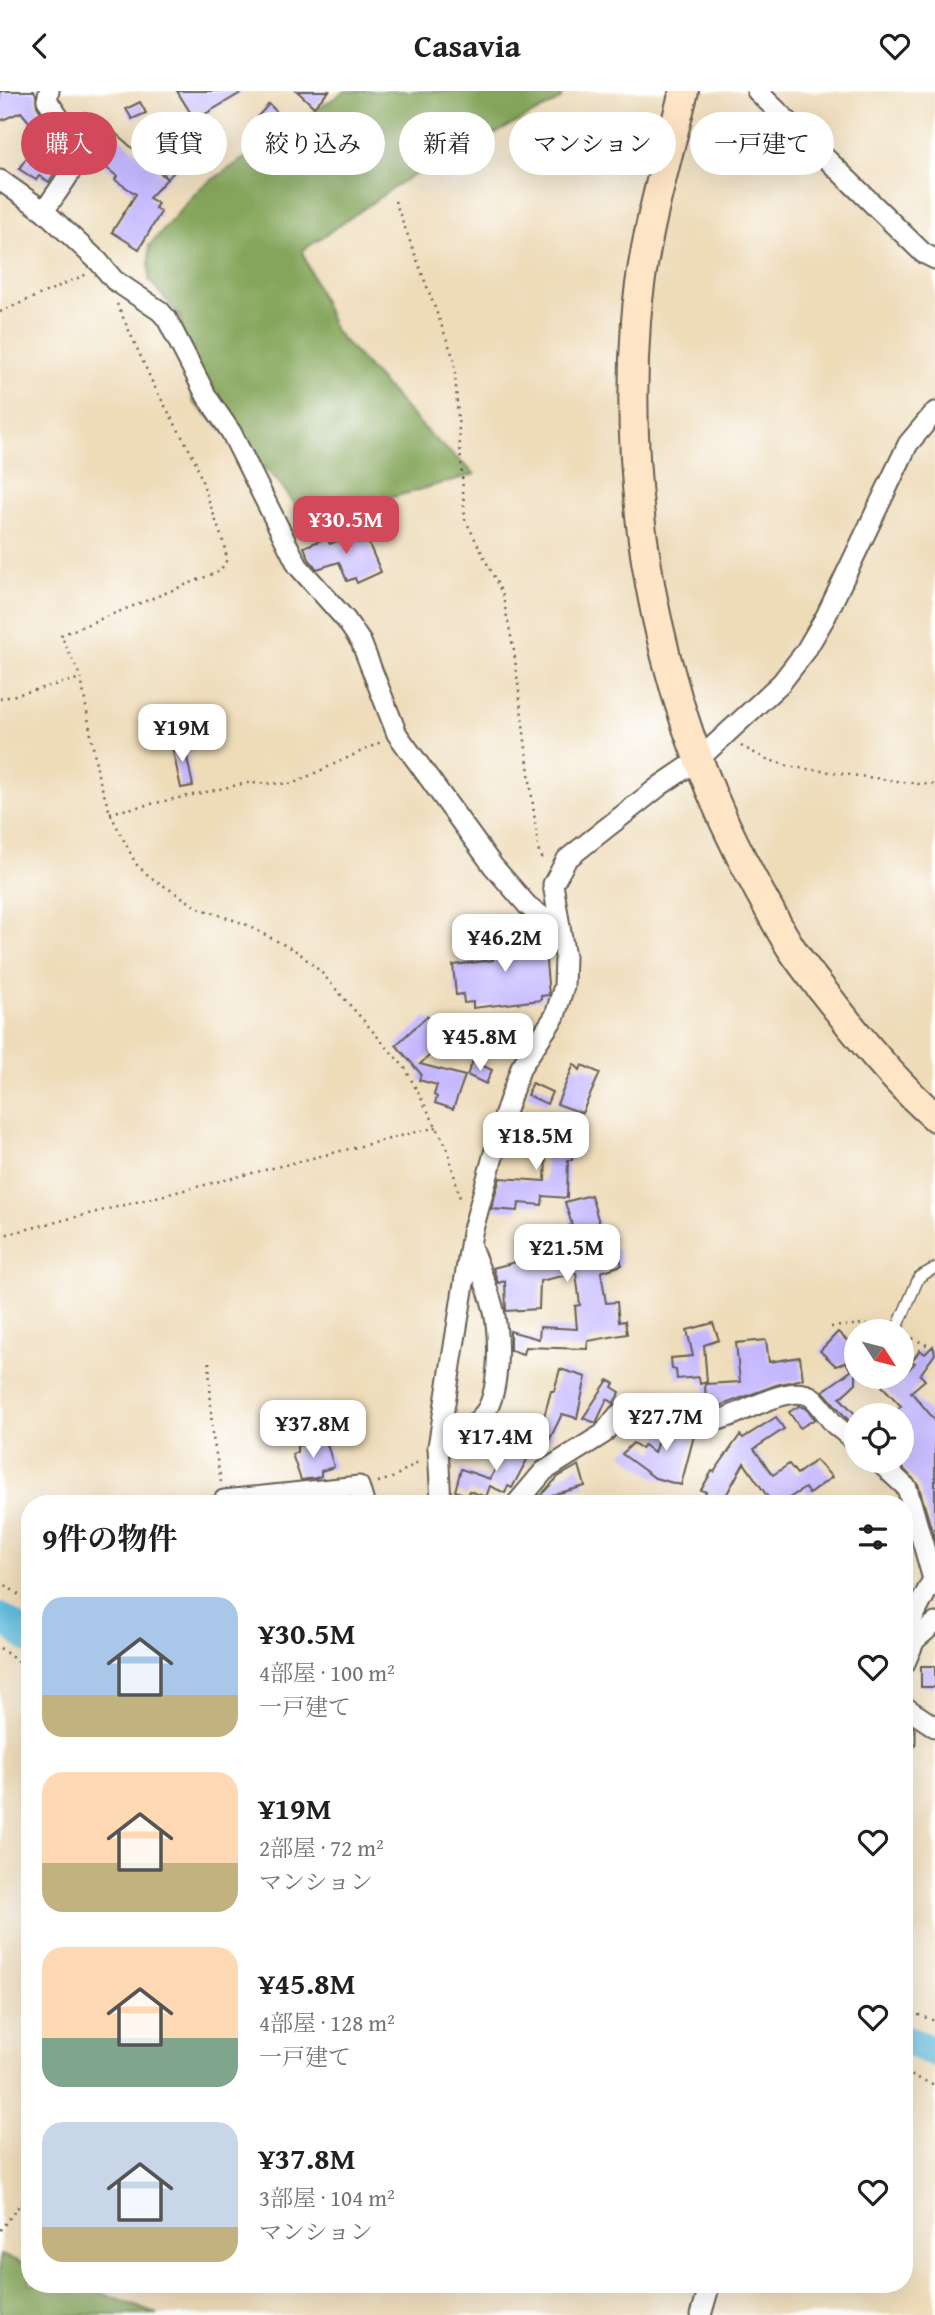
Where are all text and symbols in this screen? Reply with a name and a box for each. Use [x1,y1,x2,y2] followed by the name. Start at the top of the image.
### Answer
[414,22,521,69] text: Casavia
[21,27,59,65] icon: back
[876,27,914,65] icon: heart
[21,112,117,175] chip: 購入
[131,112,227,175] chip: 賃貸
[241,112,385,175] chip: 絞り込み
[399,112,495,175] chip: 新着
[509,112,676,175] chip: マンション
[690,112,834,175] chip: 一戸建て
[289,497,403,556] pin: ¥30.5M
[309,502,383,535] text: ¥30.5M
[141,705,223,764] pin: ¥19M
[154,710,210,743] text: ¥19M
[448,915,562,974] pin: ¥46.2M
[468,920,542,953] text: ¥46.2M
[423,1013,537,1073] pin: ¥45.8M
[443,1019,517,1052] text: ¥45.8M
[479,1112,593,1172] pin: ¥18.5M
[499,1118,573,1151] text: ¥18.5M
[510,1225,624,1284] pin: ¥21.5M
[530,1230,604,1263] text: ¥21.5M
[844,1319,914,1389] north arrow
[844,1319,914,1473] map controls
[609,1393,723,1453] pin: ¥27.7M
[629,1399,703,1432] text: ¥27.7M
[256,1401,370,1460] pin: ¥37.8M
[844,1403,914,1473] button: locate
[276,1406,350,1439] text: ¥37.8M
[439,1413,553,1473] pin: ¥17.4M
[459,1419,533,1452] text: ¥17.4M
[42,1516,178,1560] text: 9件の物件
[854,1518,892,1556] icon: filters
[259,1611,355,1655] text: ¥30.5M
[98,1625,182,1709] icon: home
[854,1648,892,1686] icon: heart
[259,1656,395,1689] text: 4部屋 · 100 m²
[259,1690,351,1723] text: 一戸建て
[259,1786,331,1830] text: ¥19M
[98,1800,182,1884] icon: home
[854,1823,892,1861] icon: heart
[259,1831,384,1864] text: 2部屋 · 72 m²
[259,1865,373,1898] text: マンション
[259,1961,355,2005] text: ¥45.8M
[98,1975,182,2059] icon: home
[854,1998,892,2036] icon: heart
[259,2006,395,2039] text: 4部屋 · 128 m²
[259,2040,351,2073] text: 一戸建て
[259,2136,355,2180] text: ¥37.8M
[98,2150,182,2234] icon: home
[854,2173,892,2211] icon: heart
[259,2181,395,2214] text: 3部屋 · 104 m²
[259,2215,373,2248] text: マンション

